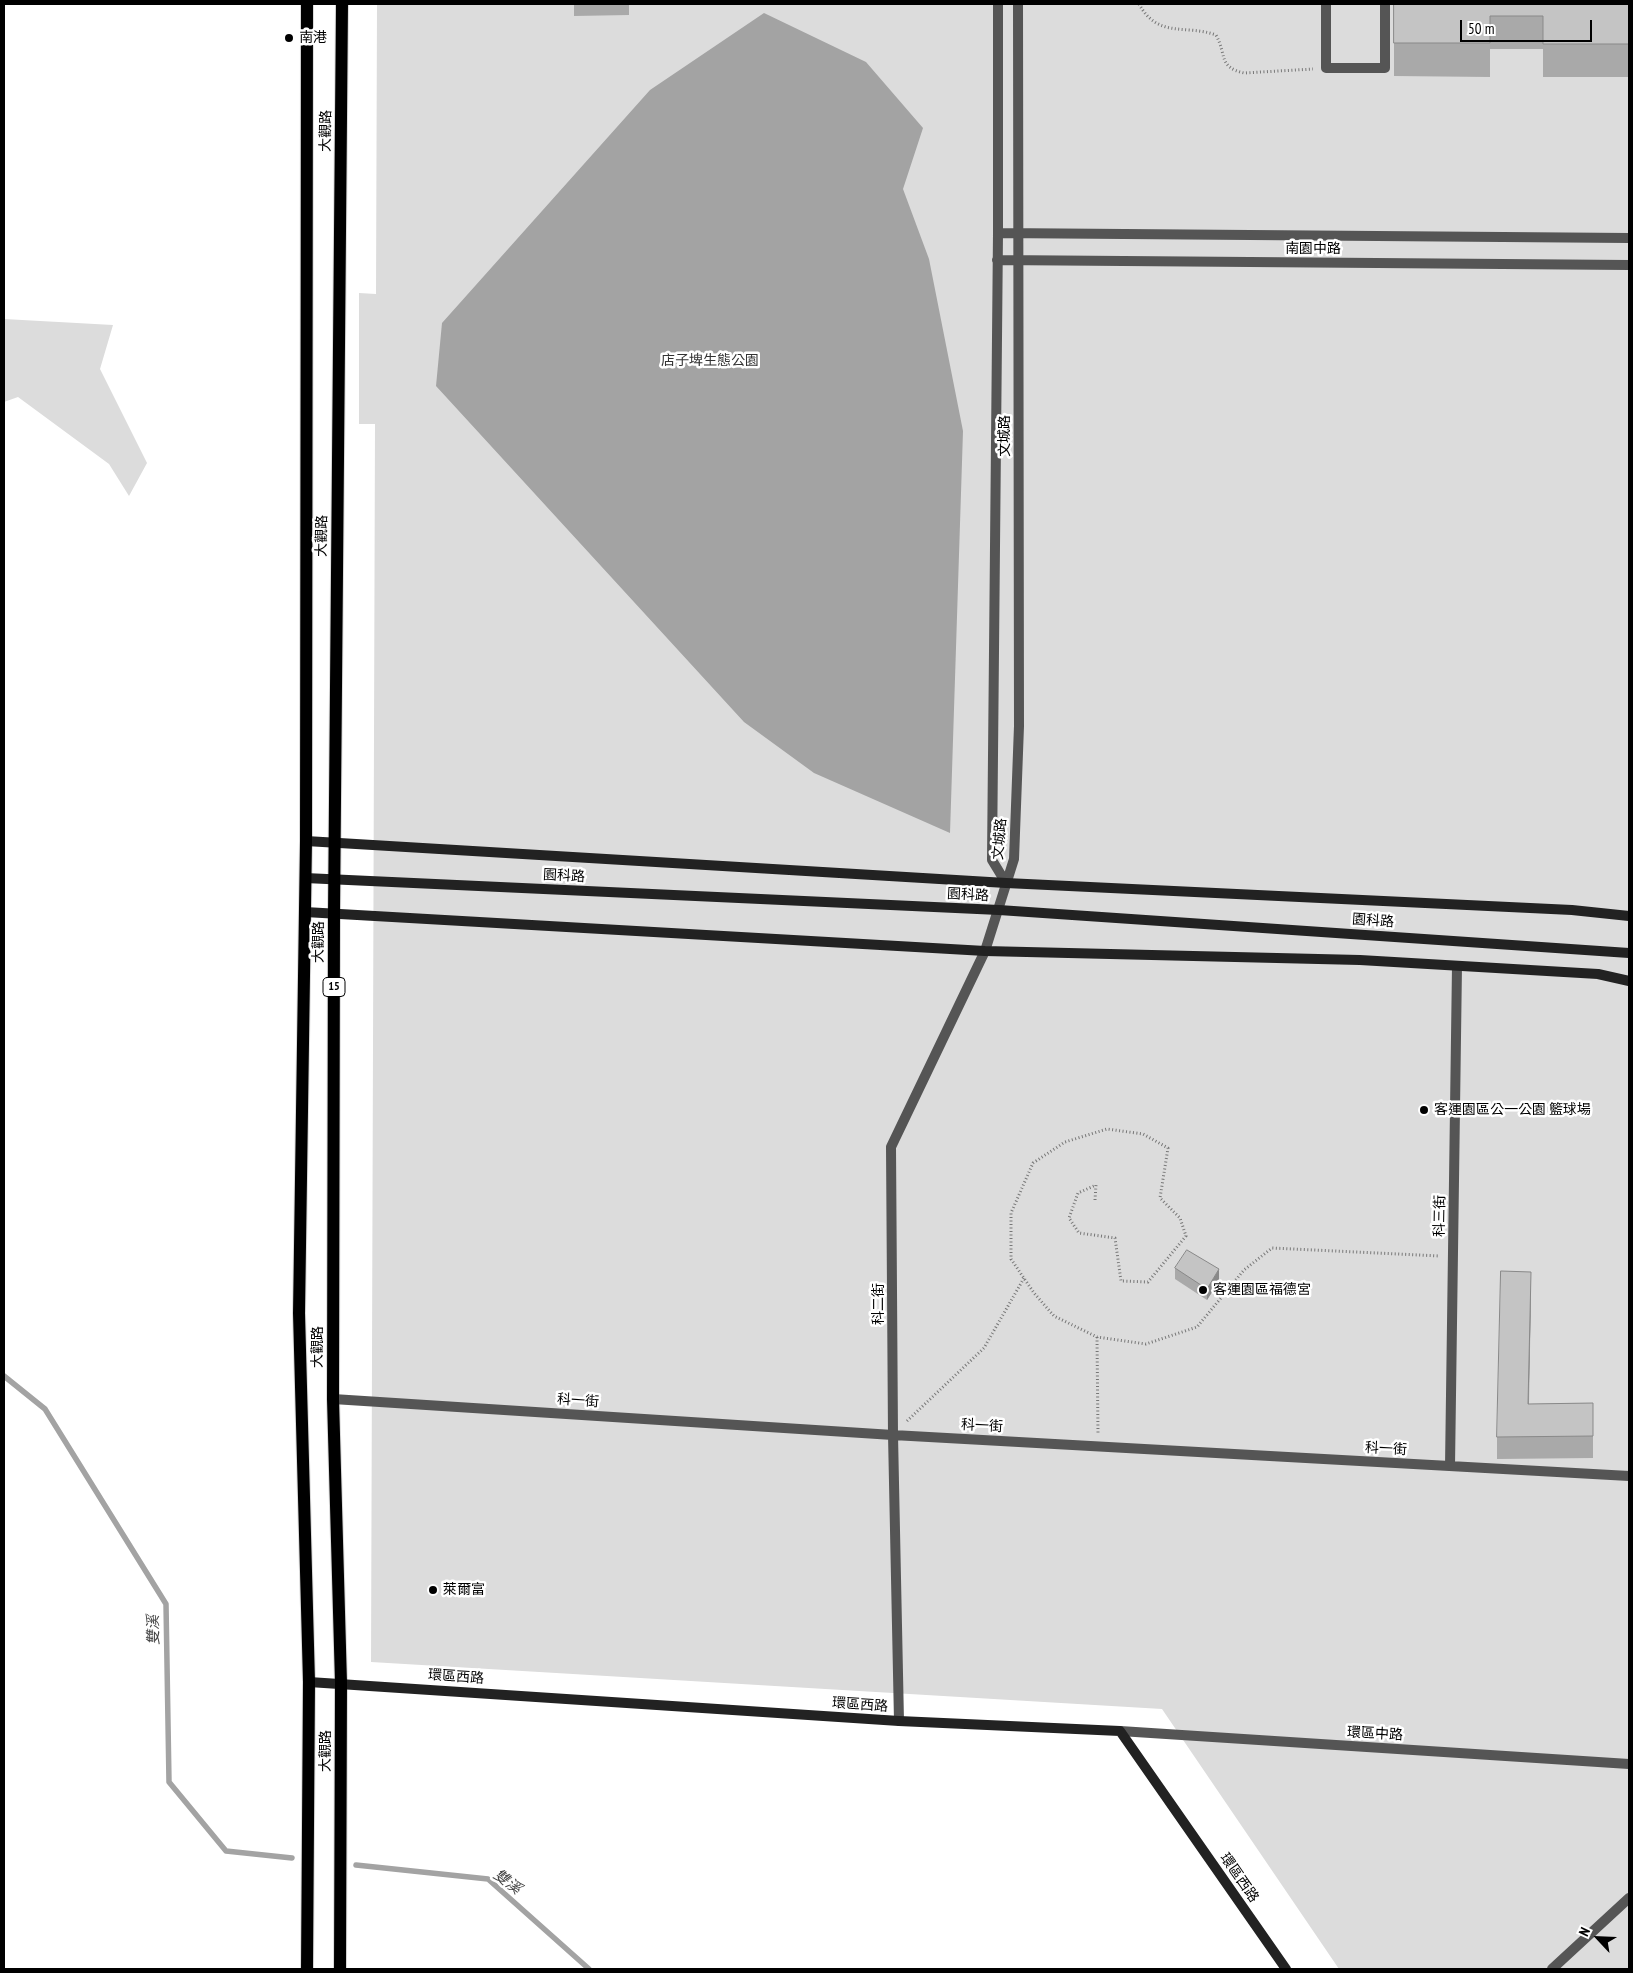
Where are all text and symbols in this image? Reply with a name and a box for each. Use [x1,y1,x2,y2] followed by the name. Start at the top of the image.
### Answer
[1463,10,1596,42] scale bar
[1468,19,1494,38] text: 50 m
[299,30,327,46] place label: 南港
[283,32,295,44] marker: 南港
[317,110,335,152] street label: 大觀路
[1285,241,1341,257] street label: 南園中路
[661,353,759,369] park label: 店子埤生態公園
[997,415,1013,457] street label: 文城路
[313,515,331,557] street label: 大觀路
[990,817,1010,861] street label: 文城路
[543,867,585,885] street label: 園科路
[947,886,989,904] street label: 園科路
[1351,911,1395,931] street label: 園科路
[311,921,327,963] street label: 大觀路
[323,978,345,996] road number: 15
[1434,1102,1591,1118] place label: 客運園區公一公園 籃球場
[1418,1104,1430,1116] marker: 客運園區公一公園 籃球場
[1431,1195,1449,1237] street label: 科三街
[1213,1282,1311,1298] place label: 客運園區福德宮
[871,1283,887,1325] street label: 科二街
[1197,1284,1209,1296] marker: 客運園區福德宮
[310,1326,326,1368] street label: 大觀路
[556,1391,600,1411] street label: 科一街
[961,1417,1003,1435] street label: 科一街
[1365,1440,1407,1458] street label: 科一街
[443,1582,485,1598] place label: 萊爾富
[427,1584,439,1596] marker: 萊爾富
[145,1615,163,1645] water label: 雙溪
[427,1667,485,1687] street label: 環區西路
[831,1695,889,1715] street label: 環區西路
[1347,1724,1403,1744] street label: 環區中路
[318,1730,334,1772] street label: 大觀路
[1216,1850,1262,1906] street label: 環區西路
[490,1866,524,1898] water label: 雙溪
[1573,1913,1623,1963] north arrow
[1575,1924,1594,1939] text: N

